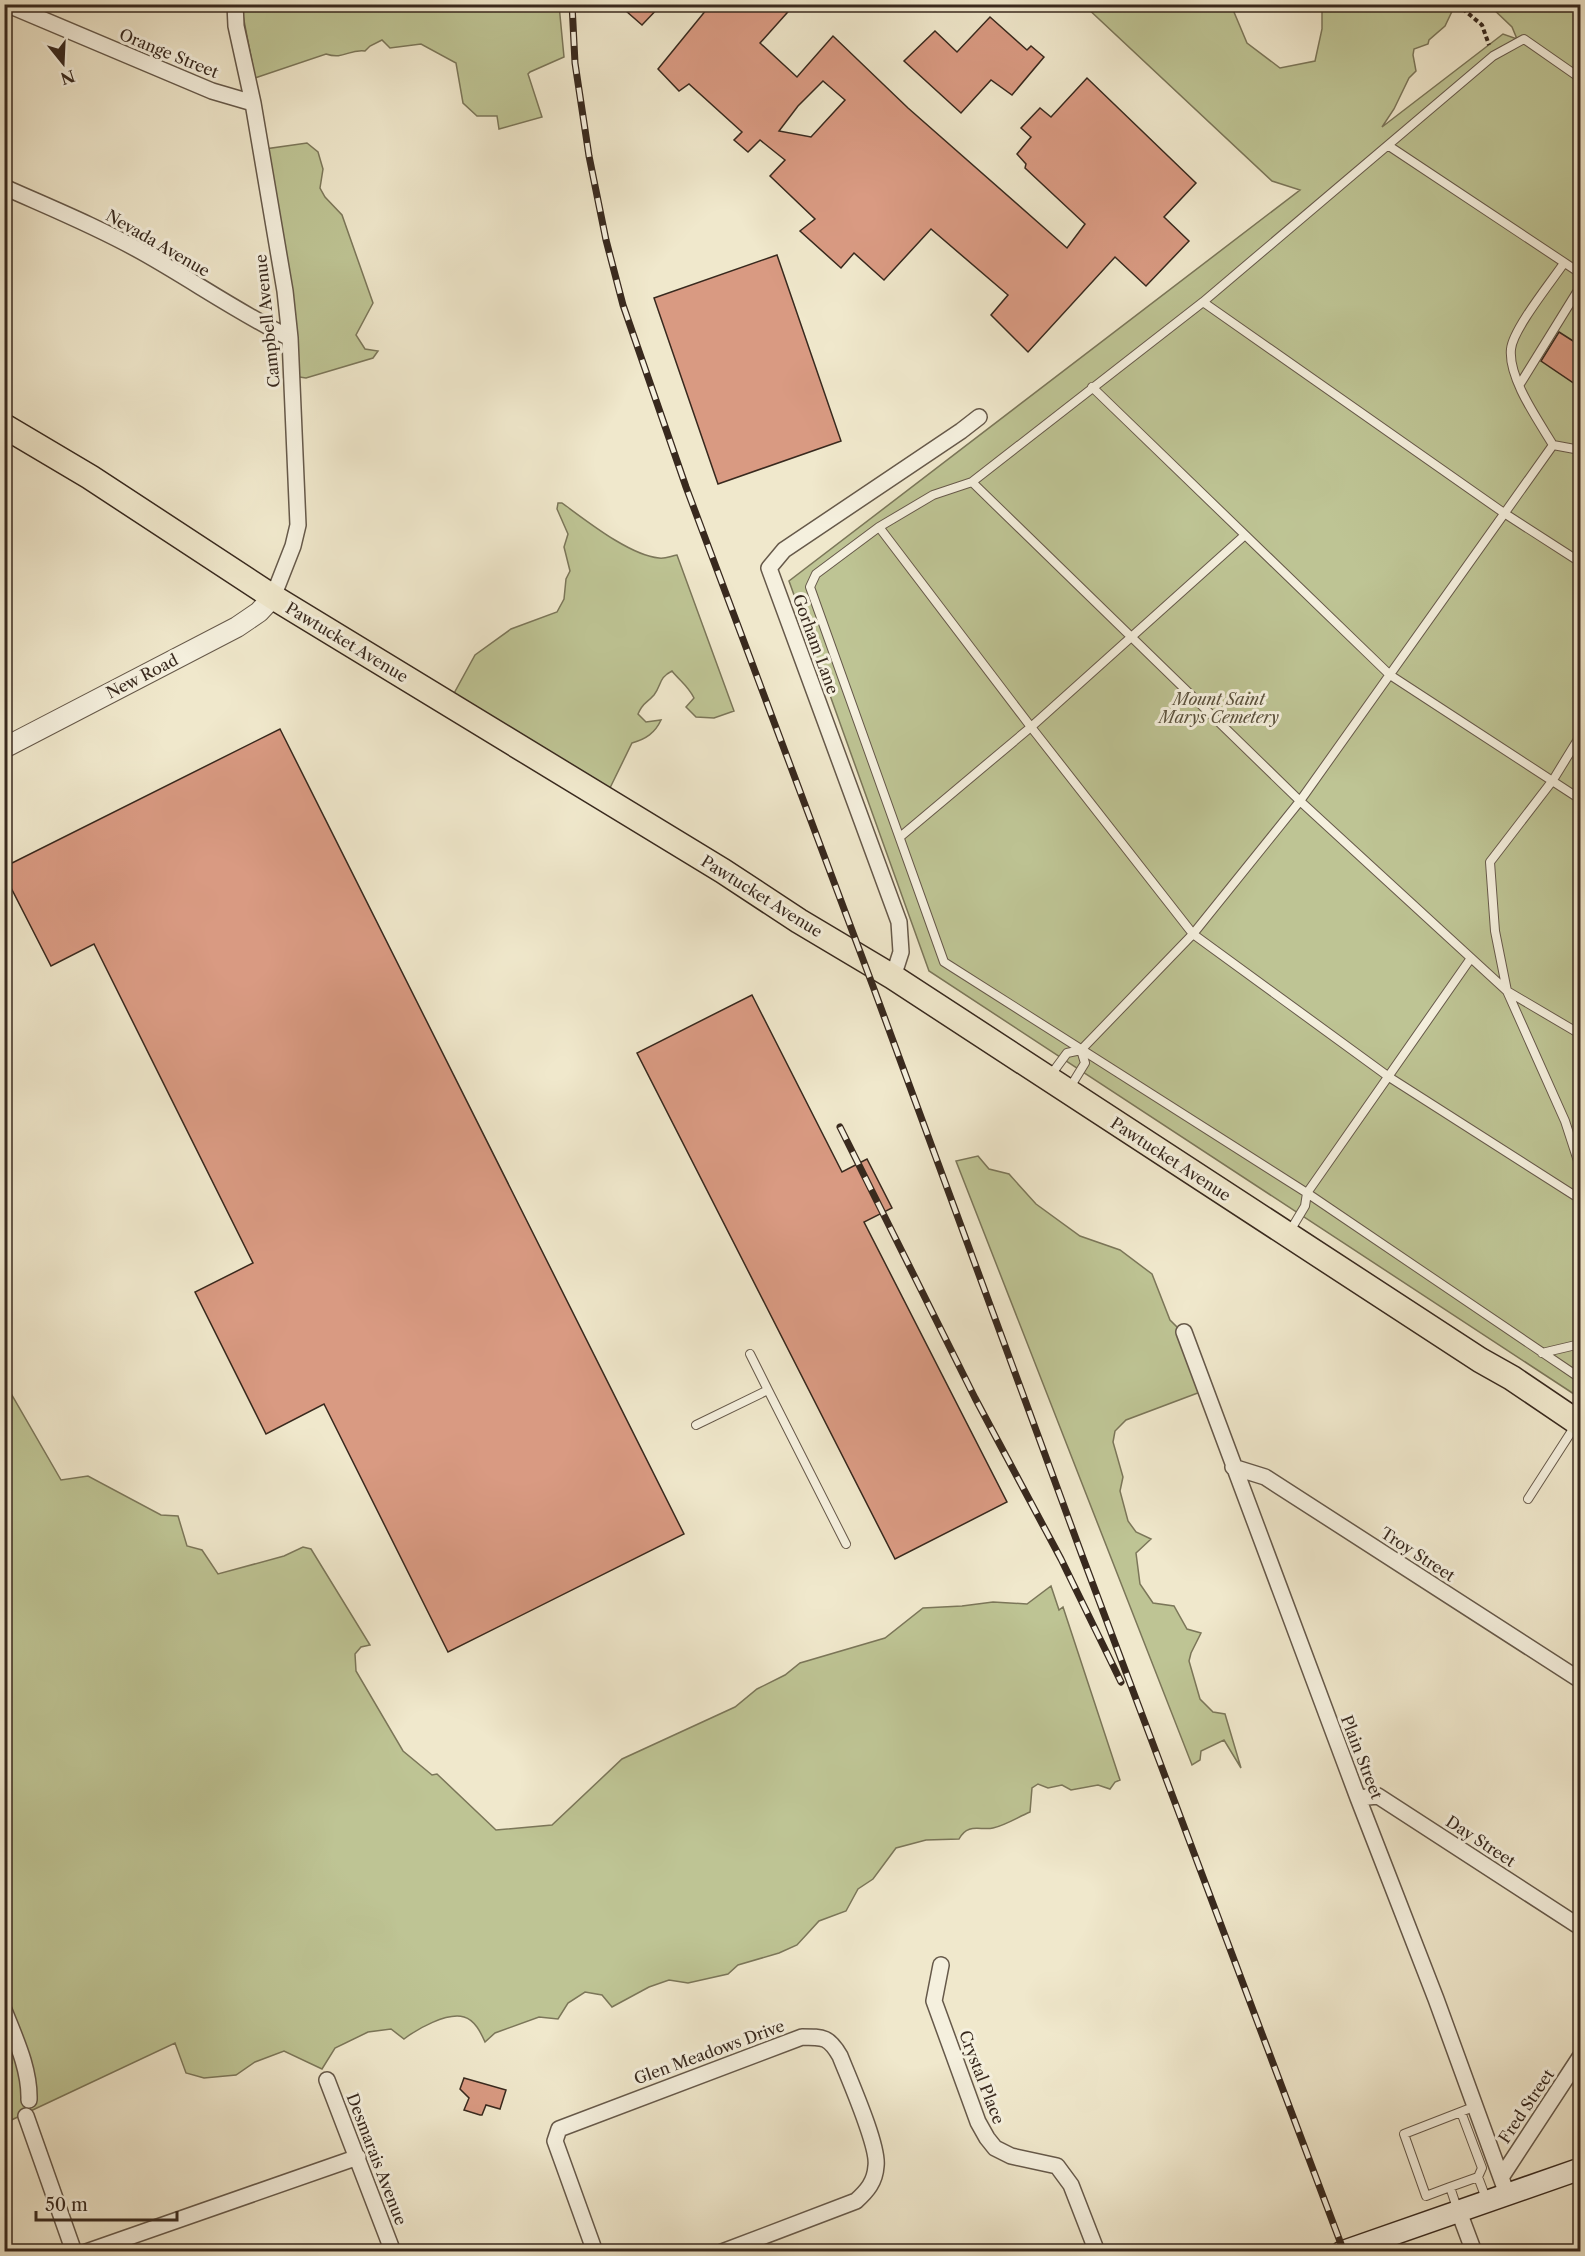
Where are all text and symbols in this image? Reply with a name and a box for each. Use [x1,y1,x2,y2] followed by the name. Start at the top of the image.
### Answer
[116,24,222,82] street label: Orange Street
[33,33,93,93] north arrow
[58,66,77,89] text: N
[103,205,214,281] street label: Nevada Avenue
[250,253,284,389] street label: Campbell Avenue
[789,591,843,697] street label: Gorham Lane
[282,598,412,686] street label: Pawtucket Avenue
[103,649,182,703] street label: New Road
[1157,689,1279,727] park label: Mount Saint Marys Cemetery
[698,851,826,941] street label: Pawtucket Avenue
[1107,1113,1235,1205] street label: Pawtucket Avenue
[1377,1522,1459,1586] street label: Troy Street
[1337,1712,1387,1802] street label: Plain Street
[1442,1811,1520,1871] street label: Day Street
[631,2015,787,2089] street label: Glen Meadows Drive
[955,2027,1009,2127] street label: Crystal Place
[1494,2065,1558,2147] street label: Fred Street
[343,2090,411,2228] street label: Desmarais Avenue
[36,2184,177,2222] scale bar
[45,2194,88,2216] text: 50 m

